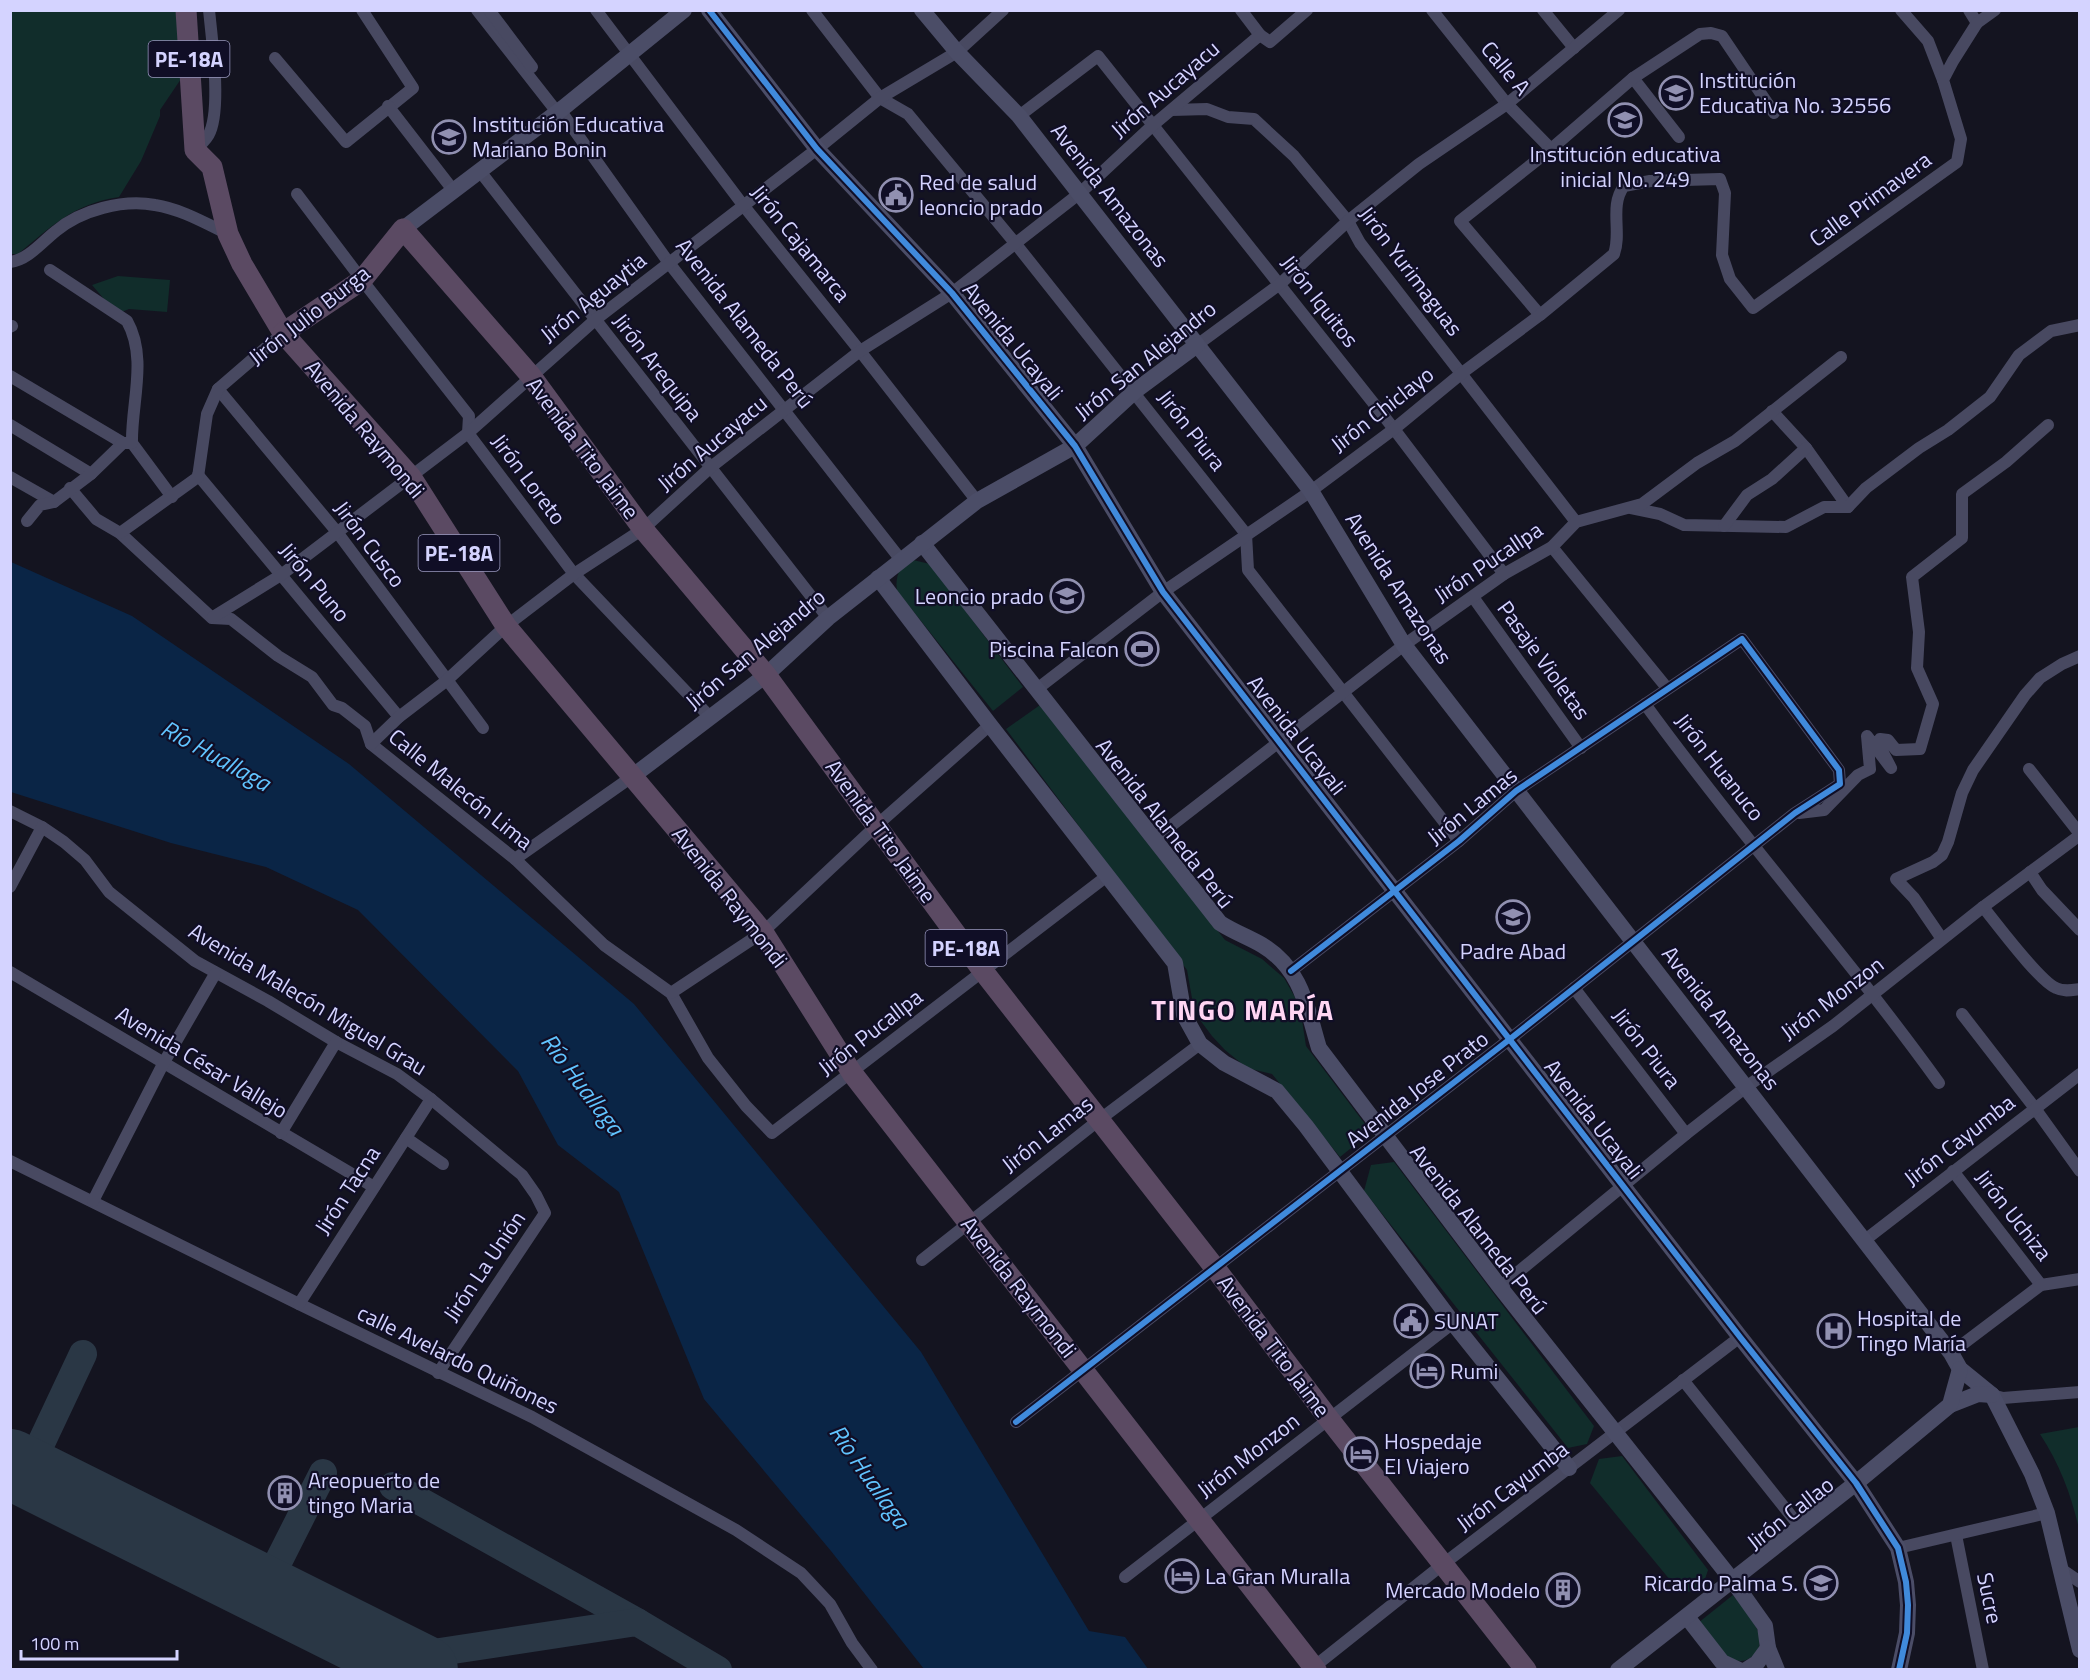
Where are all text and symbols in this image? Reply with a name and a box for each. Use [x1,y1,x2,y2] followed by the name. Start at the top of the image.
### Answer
[1103,32,1227,146] street label: Jirón Aucayacu
[1473,33,1539,103] street label: Calle A
[148,41,230,77] road number: PE-18A
[1699,63,1891,122] place label: Institución Educativa No. 32556
[1658,75,1694,111] school or university icon: Institución Educativa No. 32556
[1607,102,1643,138] school or university icon: Institución educativa inicial No. 249
[472,107,664,166] place label: Institución Educativa Mariano Bonin
[1043,115,1177,275] street label: Avenida Amazonas
[431,119,467,155] school or university icon: Institución Educativa Mariano Bonin
[1529,137,1721,196] place label: Institución educativa inicial No. 249
[1802,143,1938,255] street label: Calle Primavera
[919,165,1043,224] place label: Red de salud leoncio prado
[743,177,859,309] street label: Jirón Cajamarca
[878,177,914,213] public building icon: Red de salud leoncio prado
[1351,199,1471,343] street label: Jirón Yurimaguas
[668,231,822,415] street label: Avenida Alameda Perú
[533,244,653,350] street label: Jirón Aguaytia
[1273,247,1367,355] street label: Jirón Iquitos
[241,257,377,373] street label: Jirón Julio Burga
[954,274,1072,408] street label: Avenida Ucayali
[1067,292,1223,428] street label: Jirón San Alejandro
[605,306,711,428] street label: Jirón Arequipa
[297,352,433,506] street label: Avenida Raymondi
[1323,358,1441,460] street label: Jirón Chiclayo
[518,370,648,526] street label: Avenida Tito Jaime
[1149,382,1235,478] street label: Jirón Piura
[649,387,775,499] street label: Jirón Aucayacu
[483,426,575,532] street label: Jirón Loreto
[326,493,414,595] street label: Jirón Cusco
[1337,505,1461,671] street label: Avenida Amazonas
[1427,513,1549,611] street label: Jirón Pucallpa
[271,535,359,629] street label: Jirón Puno
[418,535,500,571] road number: PE-18A
[1049,578,1085,614] school or university icon: Leoncio prado
[915,579,1044,613] place label: Leoncio prado
[677,580,833,718] street label: Jirón San Alejandro
[1489,593,1599,727] street label: Pasaje Violetas
[1124,631,1160,667] sports icon: Piscina Falcon
[989,632,1119,666] place label: Piscina Falcon
[1239,668,1355,802] street label: Avenida Ucayali
[1667,706,1773,828] street label: Jirón Huanuco
[155,710,279,801] water label: Río Huallaga
[381,720,541,858] street label: Calle Malecón Lima
[1088,731,1242,915] street label: Avenida Alameda Perú
[817,752,945,910] street label: Avenida Tito Jaime
[1419,759,1525,853] street label: Jirón Lamas
[664,819,796,975] street label: Avenida Raymondi
[1495,899,1531,935] school or university icon: Padre Abad
[182,914,434,1084] street label: Avenida Malecón Miguel Grau
[926,930,1006,966] road number: PE-18A
[1460,934,1566,968] place label: Padre Abad
[1654,938,1788,1098] street label: Avenida Amazonas
[1773,948,1891,1048] street label: Jirón Monzon
[810,980,930,1084] street label: Jirón Pucallpa
[1151,988,1335,1031] district label: TINGO MARÍA
[109,997,295,1127] street label: Avenida César Vallejo
[1604,1000,1690,1096] street label: Jirón Piura
[1338,1022,1496,1156] street label: Avenida Jose Prato
[532,1025,635,1144] water label: Río Huallaga
[1536,1052,1652,1186] street label: Avenida Ucayali
[1896,1086,2022,1194] street label: Jirón Cayumba
[994,1087,1100,1181] street label: Jirón Lamas
[1402,1137,1556,1321] street label: Avenida Alameda Perú
[306,1139,388,1241] street label: Jirón Tacna
[1967,1162,2061,1268] street label: Jirón Uchiza
[434,1204,534,1328] street label: Jirón La Unión
[953,1209,1085,1365] street label: Avenida Raymondi
[1209,1268,1339,1424] street label: Avenida Tito Jaime
[352,1295,564,1423] street label: calle Avelardo Quiñones
[1857,1301,1966,1360] place label: Hospital de Tingo María
[1393,1303,1429,1339] public building icon: SUNAT
[1434,1304,1499,1338] place label: SUNAT
[1816,1313,1852,1349] hospital icon: Hospital de Tingo María
[1409,1353,1445,1389] hotel icon: Rumi
[1450,1354,1498,1388] place label: Rumi
[1189,1404,1307,1506] street label: Jirón Monzon
[821,1416,920,1537] water label: Río Huallaga
[1384,1424,1482,1483] place label: Hospedaje El Viajero
[1449,1432,1575,1540] street label: Jirón Cayumba
[1343,1436,1379,1472] hotel icon: Hospedaje El Viajero
[308,1463,440,1522] place label: Areopuerto de tingo Maria
[1739,1468,1841,1558] street label: Jirón Callao
[267,1475,303,1511] building icon: Areopuerto de tingo Maria
[1164,1558,1200,1594] hotel icon: La Gran Muralla
[1205,1559,1350,1593] place label: La Gran Muralla
[1803,1565,1839,1601] school or university icon: Ricardo Palma S.
[1644,1566,1798,1600] place label: Ricardo Palma S.
[1968,1569,2012,1627] street label: Sucre
[1545,1572,1581,1608] building icon: Mercado Modelo
[1385,1573,1540,1607] place label: Mercado Modelo
[21,1623,177,1661] scale bar
[30,1630,79,1657] text: 100 m

